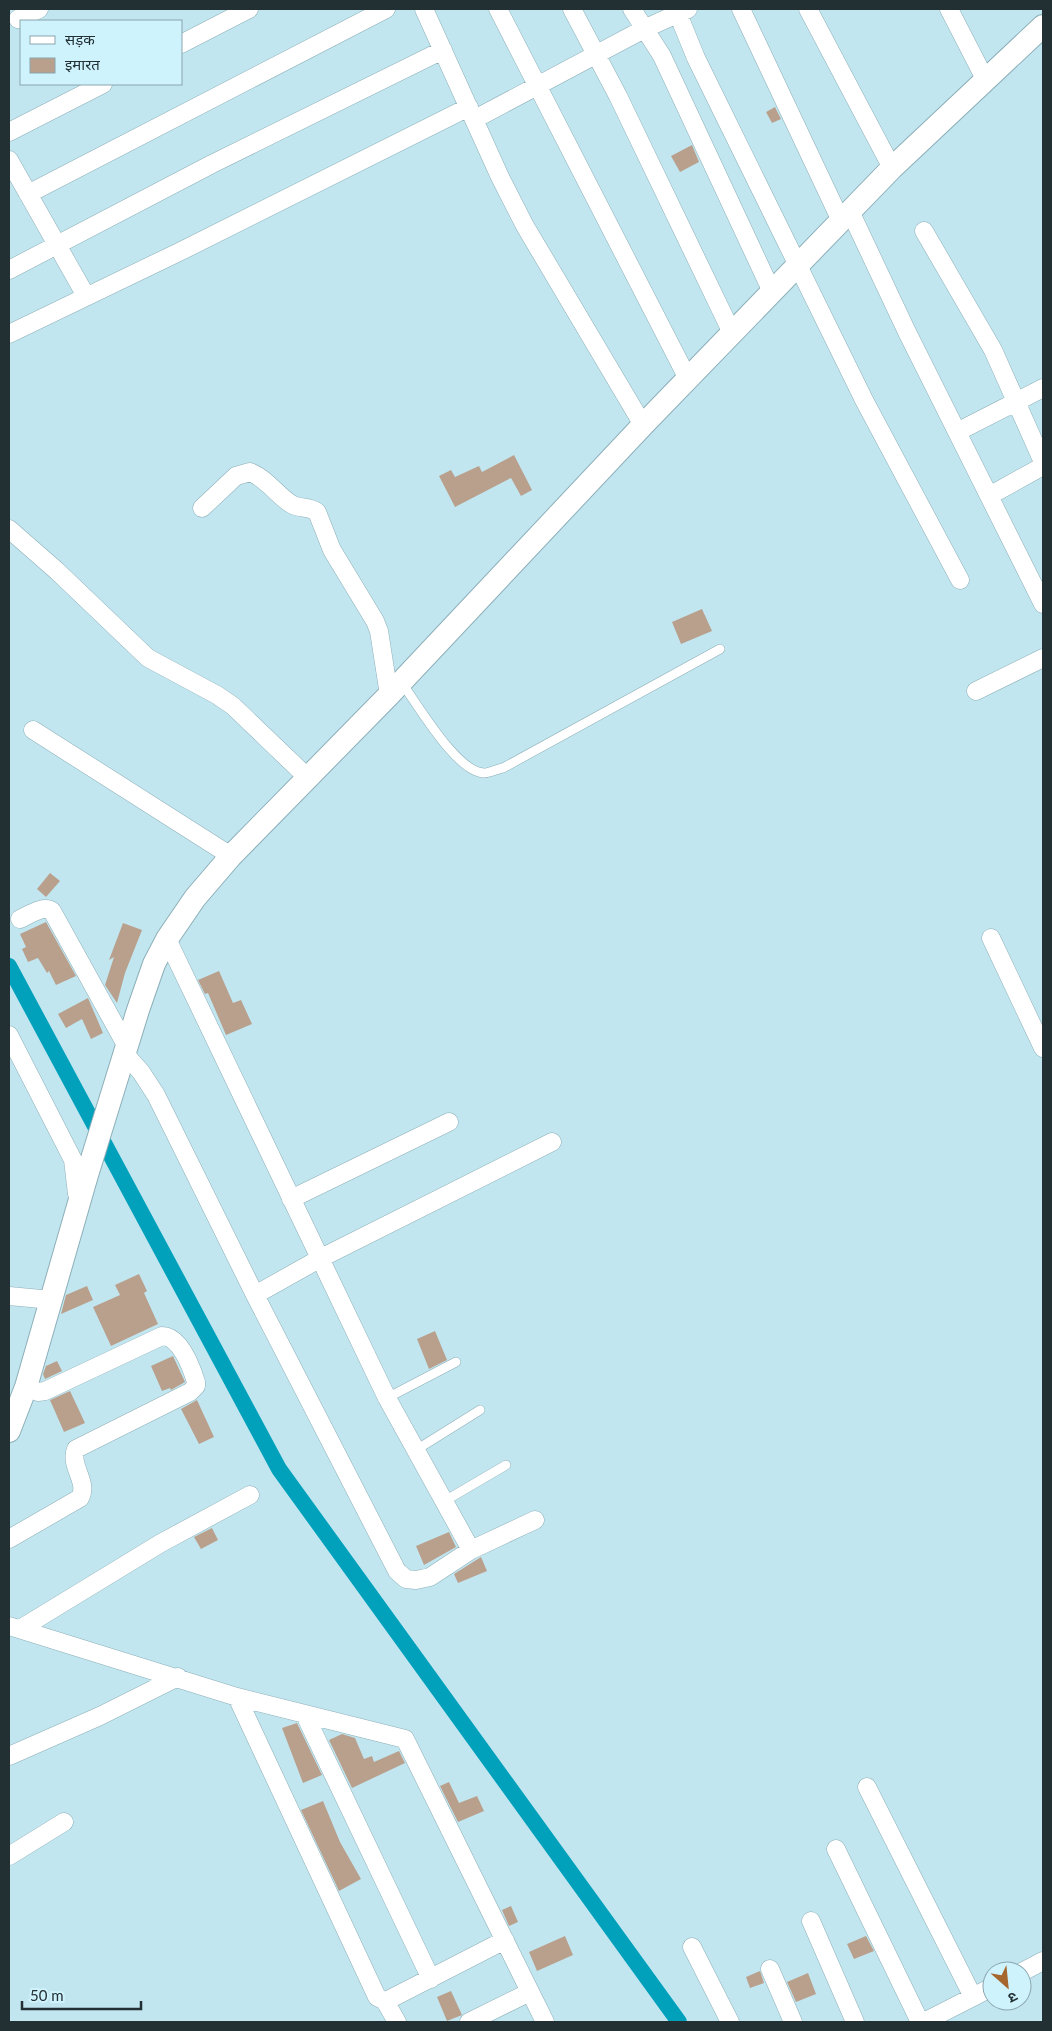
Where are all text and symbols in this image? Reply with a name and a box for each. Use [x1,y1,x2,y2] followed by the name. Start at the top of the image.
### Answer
[20,20,182,85] legend
[65,30,95,48] text: सड़क
[65,55,100,73] text: इमारत
[982,1961,1032,2011] north arrow
[22,1978,141,2010] scale bar
[30,1986,64,2004] text: 50 m
[1005,1989,1021,2008] text: उ

